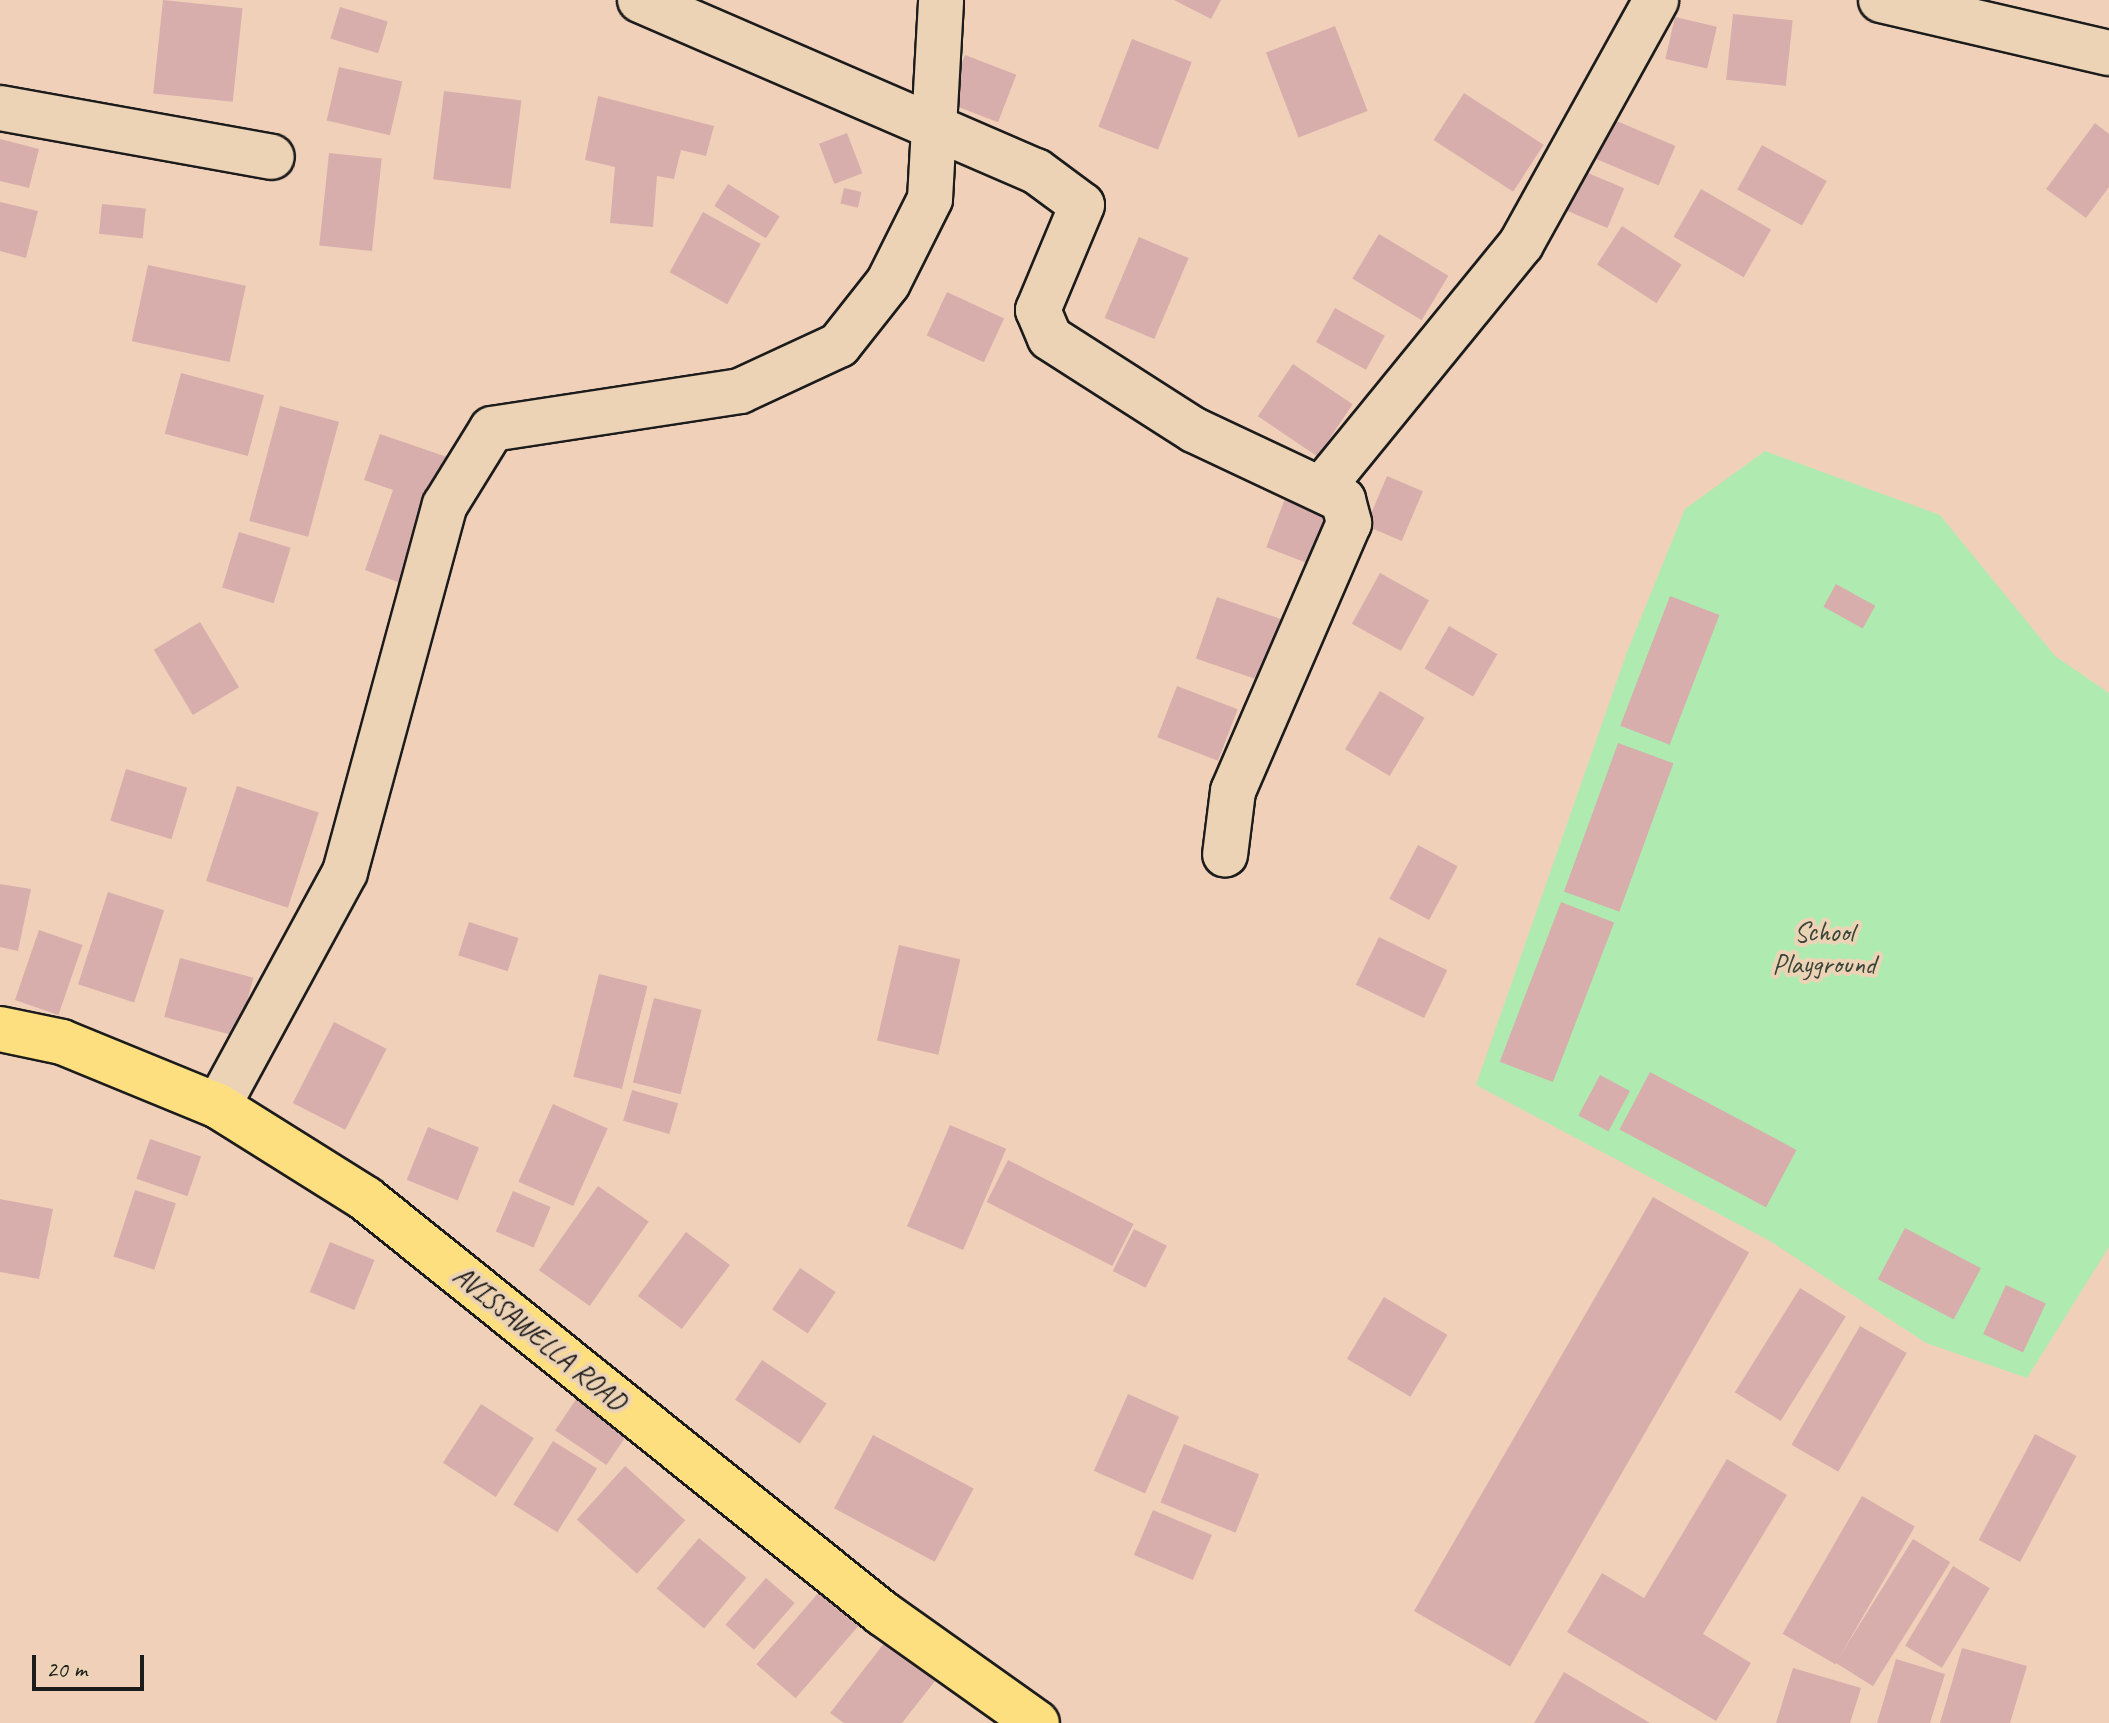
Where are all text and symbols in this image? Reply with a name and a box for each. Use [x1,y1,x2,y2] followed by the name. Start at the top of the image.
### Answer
[1772,915,1876,981] park label: School Playground
[447,1258,633,1418] street label: AVISSAWELLA ROAD
[36,1639,148,1689] scale bar
[46,1654,87,1684] text: 20 m

